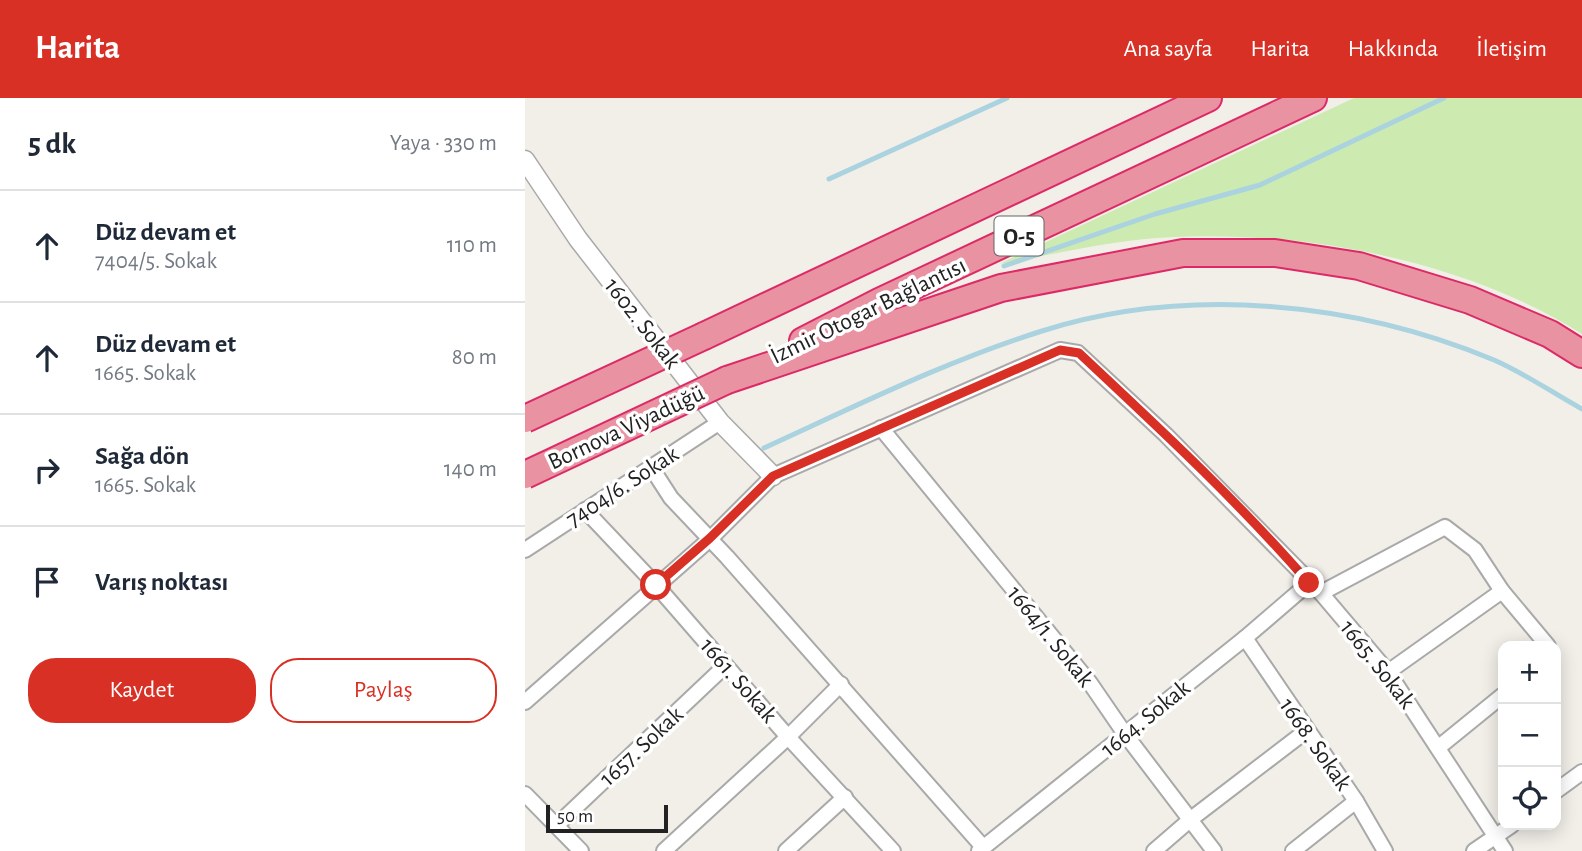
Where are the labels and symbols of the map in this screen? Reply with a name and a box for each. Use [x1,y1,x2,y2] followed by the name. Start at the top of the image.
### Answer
[995,217,1043,256] road number: O-5
[766,252,970,369] street label: İzmir Otogar Bağlantısı
[600,274,685,373] street label: 1602. Sokak
[545,381,708,475] street label: Bornova Viyadüğü
[562,442,683,532] street label: 7404/6. Sokak
[1293,567,1324,598] route end
[640,569,671,600] route start
[1002,582,1098,692] street label: 1664/1. Sokak
[1335,616,1419,714] street label: 1665. Sokak
[695,634,781,728] street label: 1661. Sokak
[1097,676,1195,762] street label: 1664. Sokak
[1275,694,1356,795] street label: 1668. Sokak
[595,702,688,791] street label: 1657. Sokak
[546,802,669,834] scale bar

